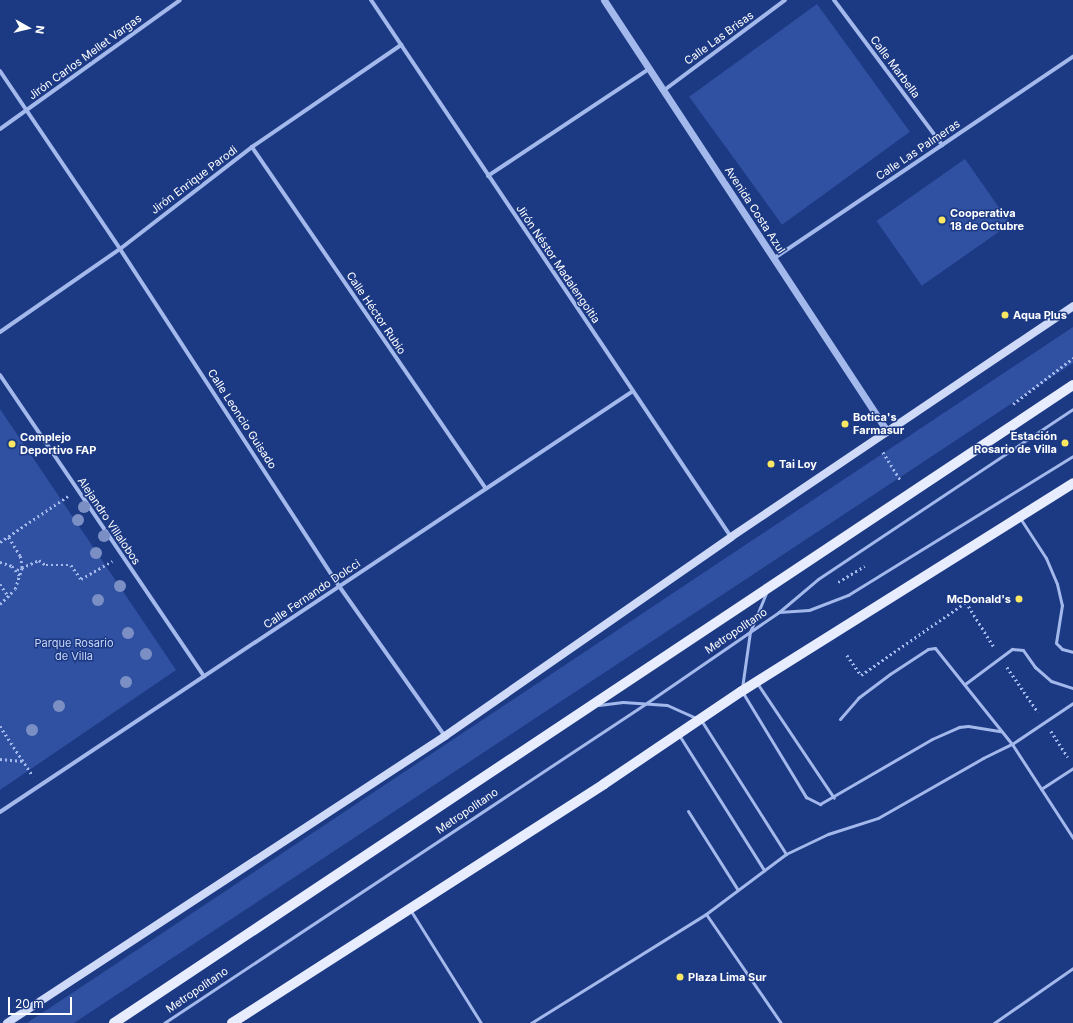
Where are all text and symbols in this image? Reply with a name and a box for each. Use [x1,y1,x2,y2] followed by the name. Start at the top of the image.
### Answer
[8,8,48,48] north arrow
[682,8,756,68] street label: Calle Las Brisas
[26,12,144,102] street label: Jirón Carlos Mellet Vargas
[32,25,47,35] text: N
[867,33,923,101] street label: Calle Marbella
[874,117,962,183] street label: Calle Las Palmeras
[148,143,240,217] street label: Jirón Enrique Parodi
[722,164,788,256] street label: Avenida Costa Azul
[513,202,603,326] street label: Jirón Néstor Madalengoitia
[950,207,1024,233] place label: Cooperativa 18 de Octubre
[937,215,947,225] marker: Cooperativa 18 de Octubre
[343,269,409,357] street label: Calle Héctor Rubio
[1013,308,1067,322] place label: Aqua Plus
[1000,310,1010,320] marker: Aqua Plus
[205,367,279,471] street label: Calle Leoncio Guisado
[853,411,904,437] place label: Botica's Farmasur
[840,419,850,429] marker: Botica's Farmasur
[974,430,1057,456] place label: Estación Rosario de Villa
[20,431,96,457] place label: Complejo Deportivo FAP
[1060,438,1070,448] marker: Estación Rosario de Villa
[7,439,17,449] marker: Complejo Deportivo FAP
[779,457,817,471] place label: Tai Loy
[766,459,776,469] marker: Tai Loy
[75,475,143,567] street label: Alejandro Villalobos
[261,557,363,631] street label: Calle Fernando Dolcci
[947,592,1011,606] place label: McDonald's
[1014,594,1024,604] marker: McDonald's
[702,605,770,657] street label: Metropolitano
[35,637,113,663] park label: Parque Rosario de Villa
[433,785,501,837] street label: Metropolitano
[163,964,231,1016] street label: Metropolitano
[688,970,767,984] place label: Plaza Lima Sur
[675,972,685,982] marker: Plaza Lima Sur
[10,989,74,1015] scale bar
[15,996,44,1011] text: 20 m

